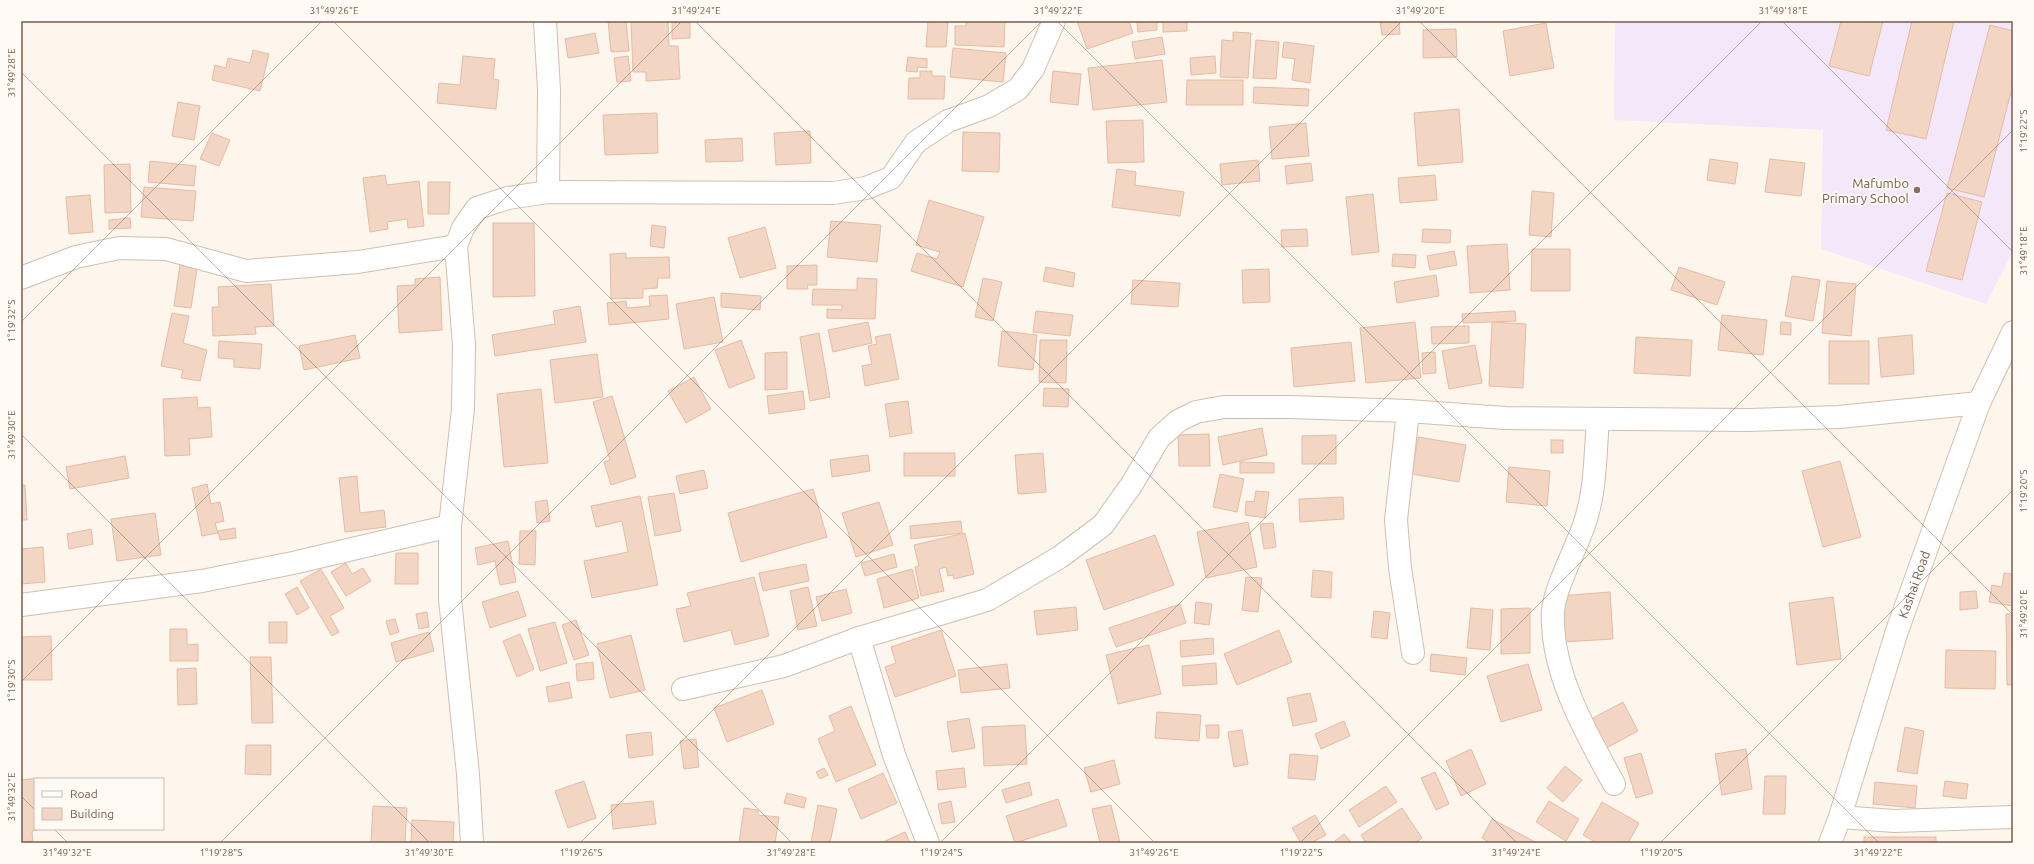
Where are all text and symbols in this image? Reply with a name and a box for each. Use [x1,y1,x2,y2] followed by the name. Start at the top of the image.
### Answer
[309,5,359,16] text: 31°49'26"E
[671,5,721,16] text: 31°49'24"E
[1033,5,1083,16] text: 31°49'22"E
[1395,5,1445,16] text: 31°49'20"E
[1758,5,1808,16] text: 31°49'18"E
[6,48,17,98] text: 31°49'28"E
[2018,109,2029,153] text: 1°19'22"S
[1822,176,1910,205] place label: Mafumbo Primary School
[1912,185,1922,195] marker: Mafumbo Primary School
[2018,226,2029,276] text: 31°49'18"E
[6,299,17,343] text: 1°19'32"S
[6,410,17,460] text: 31°49'30"E
[2018,469,2029,513] text: 1°19'20"S
[1895,549,1932,620] street label: Kashai Road
[2018,589,2029,639] text: 31°49'20"E
[6,659,17,703] text: 1°19'30"S
[6,772,17,822] text: 31°49'32"E
[34,778,164,830] legend
[70,787,98,800] text: Road
[70,807,114,820] text: Building
[42,847,92,858] text: 31°49'32"E
[199,847,243,858] text: 1°19'28"S
[404,847,454,858] text: 31°49'30"E
[559,847,603,858] text: 1°19'26"S
[766,847,816,858] text: 31°49'28"E
[919,847,963,858] text: 1°19'24"S
[1129,847,1179,858] text: 31°49'26"E
[1279,847,1323,858] text: 1°19'22"S
[1491,847,1541,858] text: 31°49'24"E
[1639,847,1683,858] text: 1°19'20"S
[1853,847,1903,858] text: 31°49'22"E

